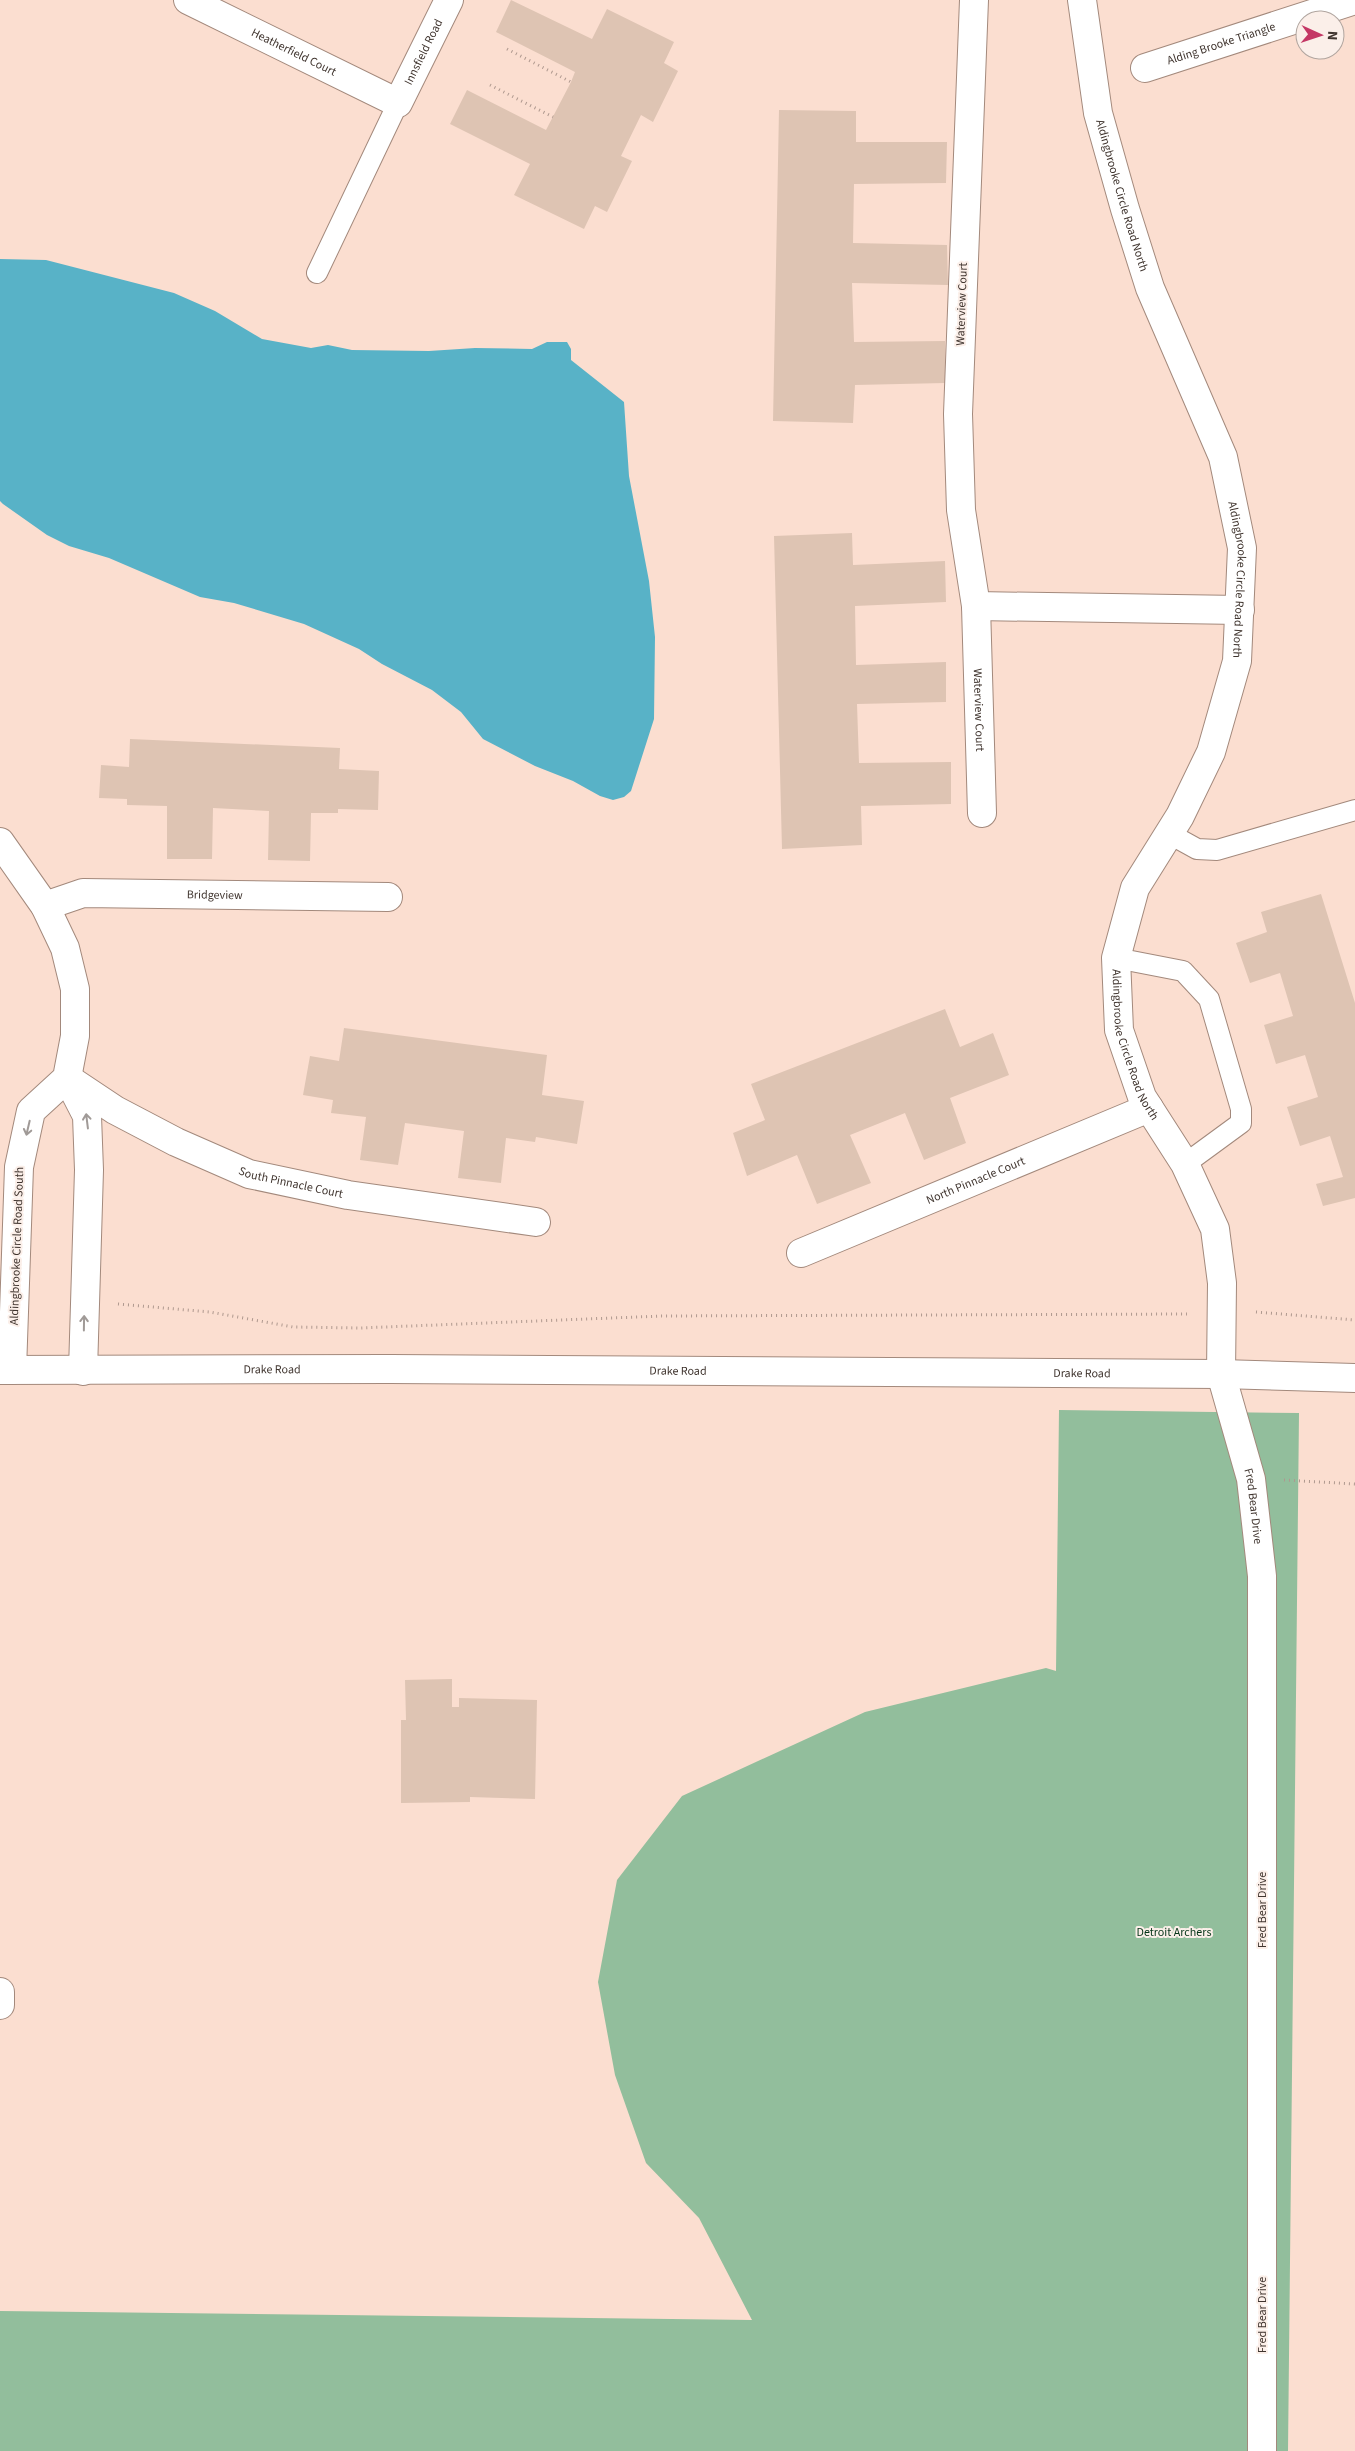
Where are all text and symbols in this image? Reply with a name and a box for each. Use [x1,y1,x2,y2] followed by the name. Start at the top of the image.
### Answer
[1295,10,1345,60] north arrow
[400,16,447,88] street label: Innsfield Road
[1165,18,1278,69] street label: Alding Brooke Triangle
[248,24,339,80] street label: Heatherfield Court
[1322,30,1342,41] text: N
[1092,117,1153,274] street label: Aldingbrooke Circle Road North
[952,262,972,346] street label: Waterview Court
[1224,500,1251,658] street label: Aldingbrooke Circle Road North
[969,668,989,752] street label: Waterview Court
[187,886,243,904] street label: Bridgeview
[1108,969,1163,1123] street label: Aldingbrooke Circle Road North
[82,1114,92,1130] one-way arrow
[23,1120,32,1136] one-way arrow
[924,1152,1027,1208] street label: North Pinnacle Court
[236,1162,345,1202] street label: South Pinnacle Court
[6,1167,28,1325] street label: Aldingbrooke Circle Road South
[80,1315,89,1331] one-way arrow
[243,1361,301,1378] street label: Drake Road
[649,1362,707,1379] street label: Drake Road
[1053,1364,1111,1382] street label: Drake Road
[1240,1466,1267,1545] street label: Fred Bear Drive
[1254,1872,1271,1948] street label: Fred Bear Drive
[1137,1924,1211,1941] park label: Detroit Archers
[1254,2277,1271,2353] street label: Fred Bear Drive

